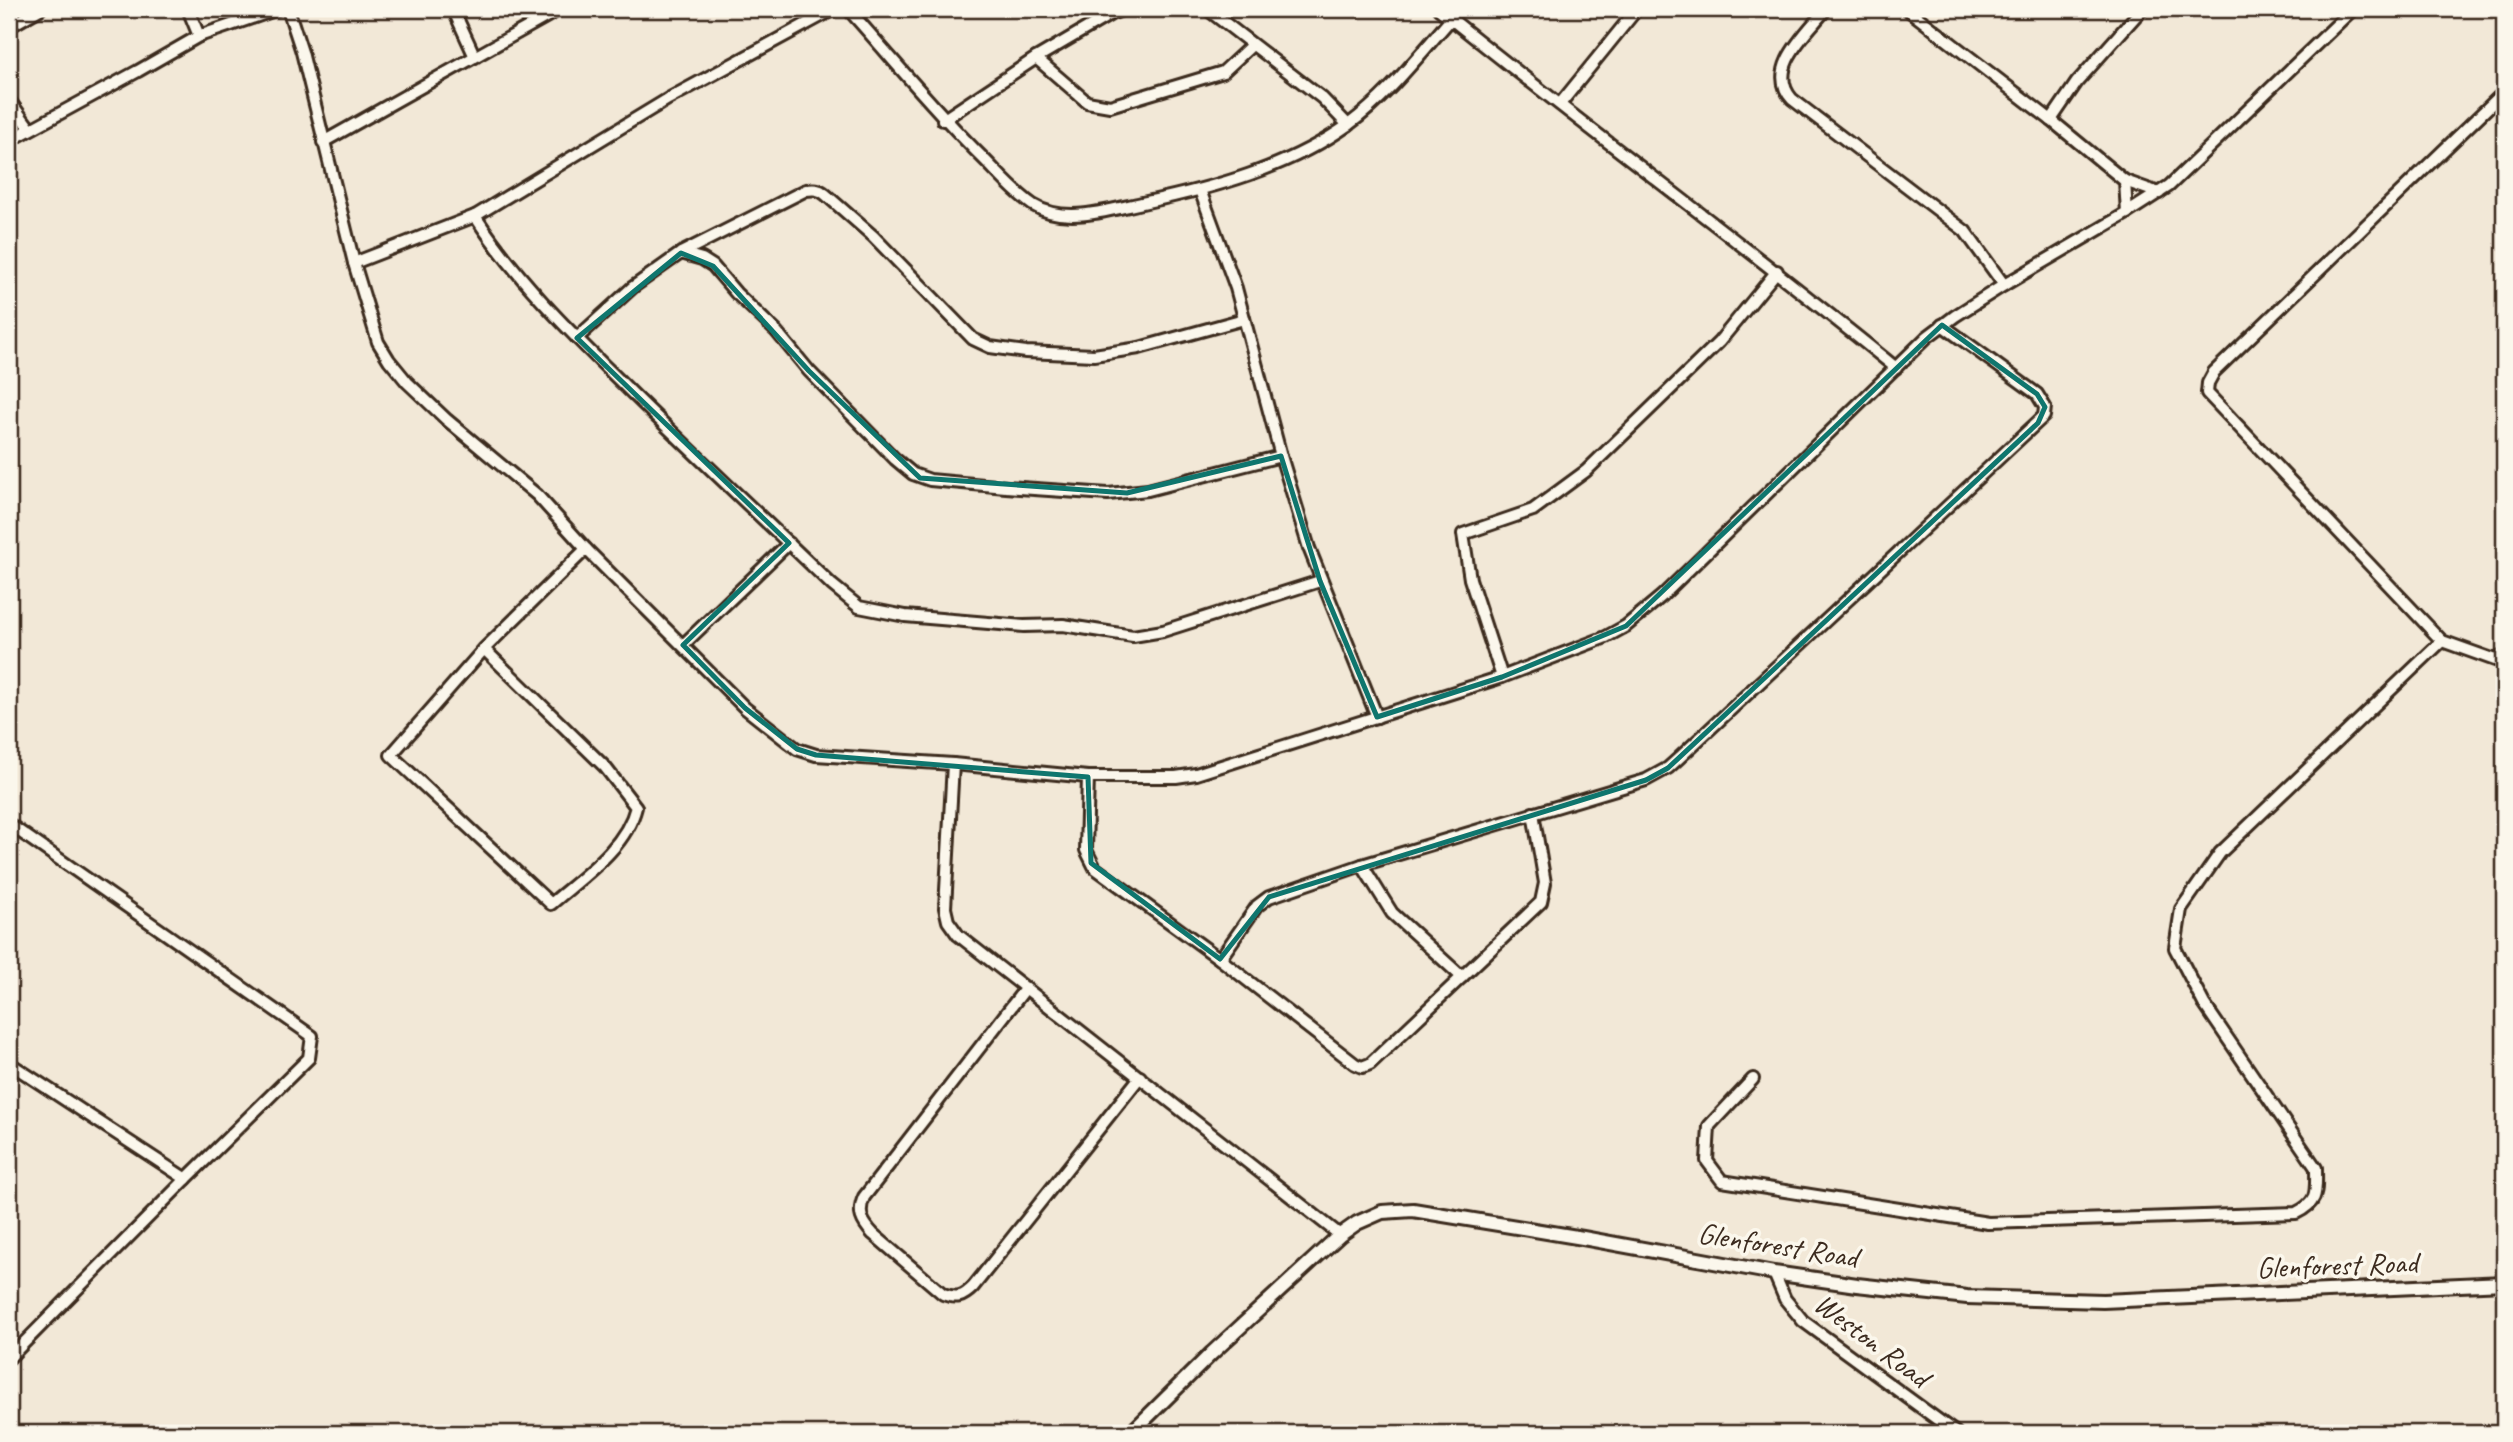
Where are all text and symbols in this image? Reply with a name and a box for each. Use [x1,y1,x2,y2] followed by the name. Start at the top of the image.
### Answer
[1696,1214,1865,1277] street label: Glenforest Road
[2256,1243,2422,1287] street label: Glenforest Road
[1807,1284,1940,1398] street label: Weston Road

